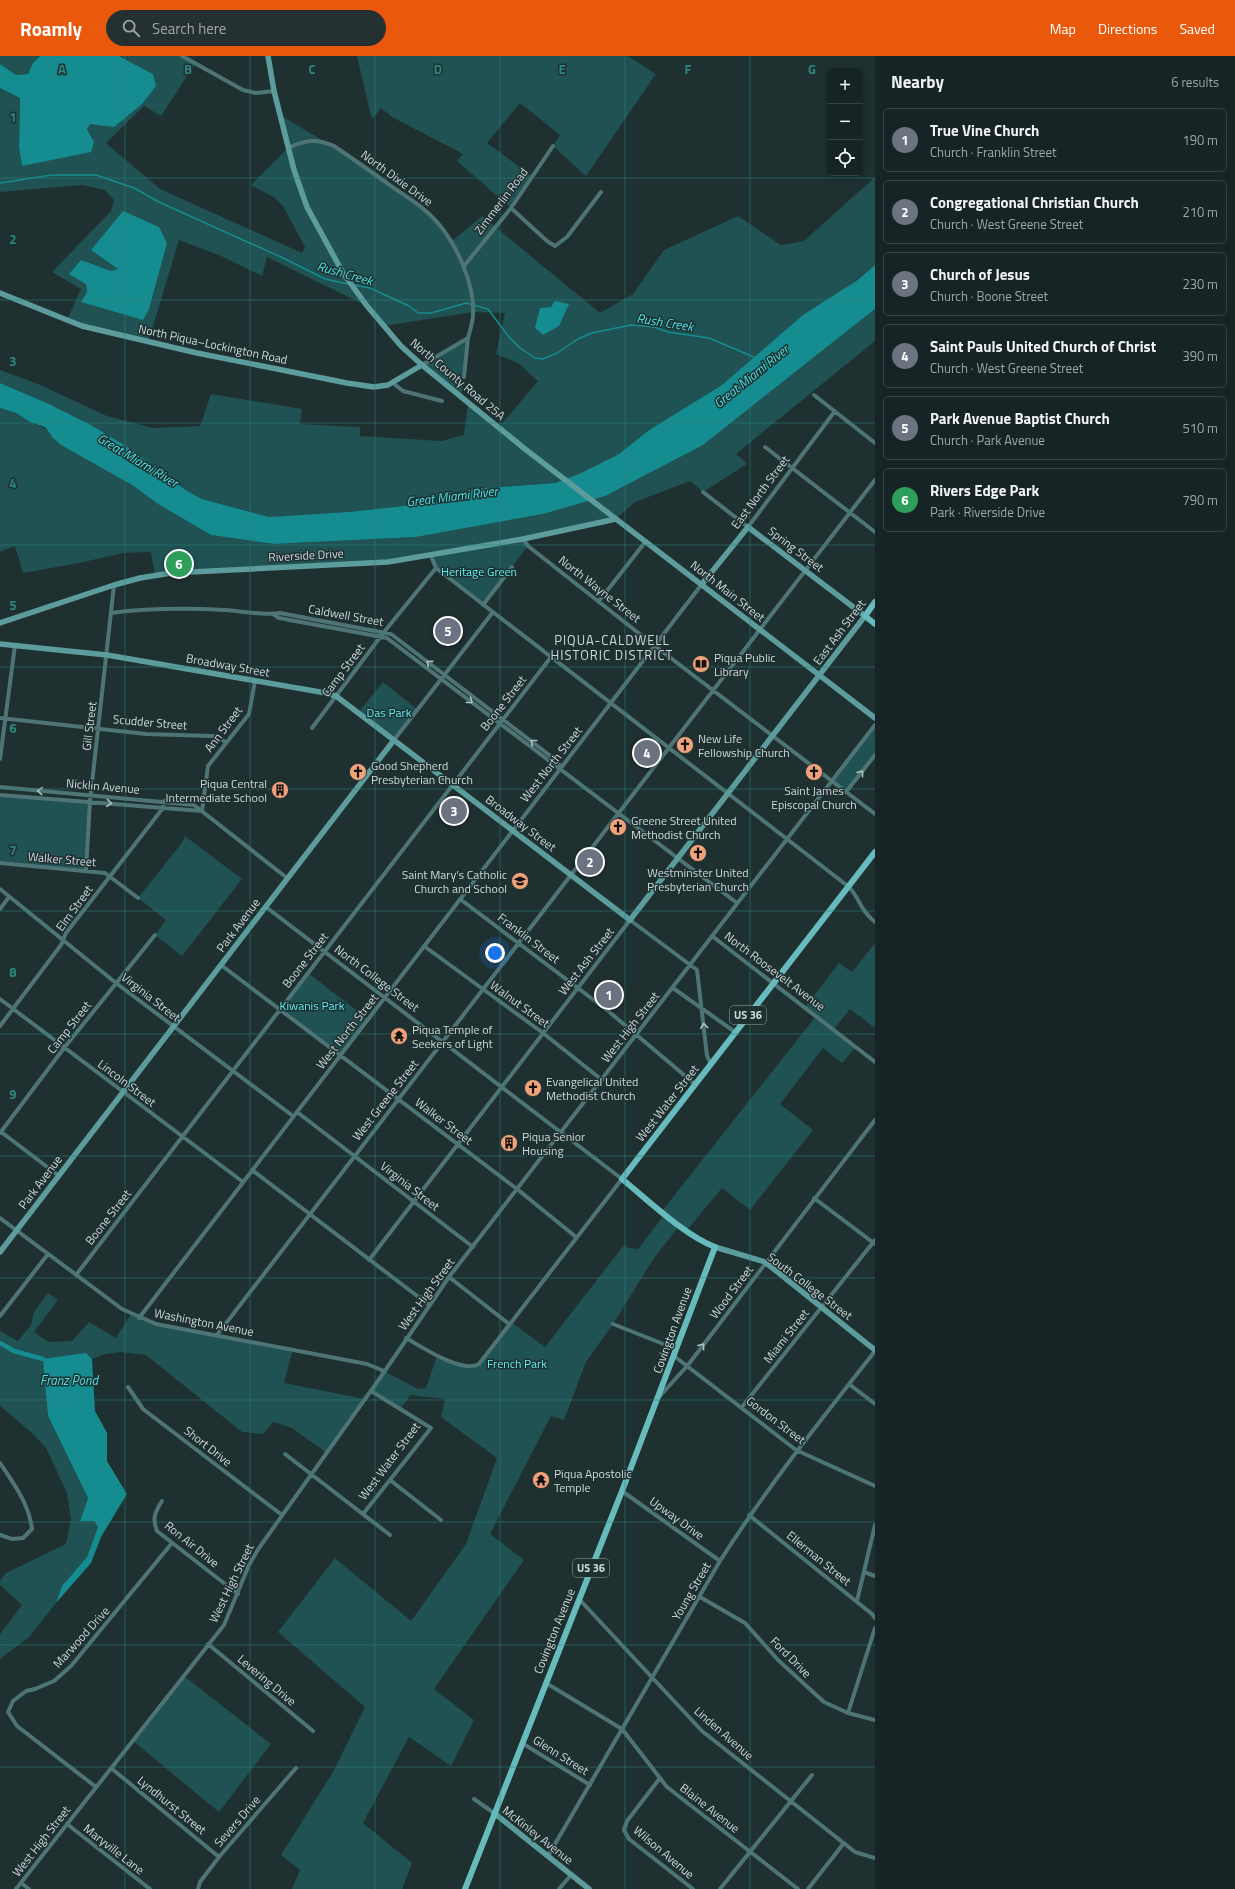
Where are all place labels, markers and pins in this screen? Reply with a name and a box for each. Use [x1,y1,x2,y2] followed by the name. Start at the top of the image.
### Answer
[166,549,192,579] pin: 6
[435,616,461,646] pin: 5
[714,648,776,681] place label: Piqua Public Library
[691,654,711,674] library icon: Piqua Public Library
[698,729,790,762] place label: New Life Fellowship Church
[675,735,695,755] church icon: New Life Fellowship Church
[634,738,660,768] pin: 4
[371,756,473,789] place label: Good Shepherd Presbyterian Church
[348,762,368,782] church icon: Good Shepherd Presbyterian Church
[804,762,824,782] church icon: Saint James Episcopal Church
[166,774,267,807] place label: Piqua Central Intermediate School
[270,780,290,800] building icon: Piqua Central Intermediate School
[771,781,857,814] place label: Saint James Episcopal Church
[441,796,467,826] pin: 3
[631,811,737,844] place label: Greene Street United Methodist Church
[608,817,628,837] church icon: Greene Street United Methodist Church
[688,843,708,863] church icon: Westminster United Presbyterian Church
[577,847,603,877] pin: 2
[647,863,749,896] place label: Westminster United Presbyterian Church
[402,865,507,898] place label: Saint Mary’s Catholic Church and School
[510,871,530,891] school or university icon: Saint Mary’s Catholic Church and School
[596,980,622,1010] pin: 1
[412,1020,494,1053] place label: Piqua Temple of Seekers of Light
[389,1026,409,1046] temple icon: Piqua Temple of Seekers of Light
[546,1072,638,1105] place label: Evangelical United Methodist Church
[523,1078,543,1098] church icon: Evangelical United Methodist Church
[522,1127,585,1160] place label: Piqua Senior Housing
[499,1133,519,1153] building icon: Piqua Senior Housing
[554,1464,632,1497] place label: Piqua Apostolic Temple
[531,1470,551,1490] temple icon: Piqua Apostolic Temple

